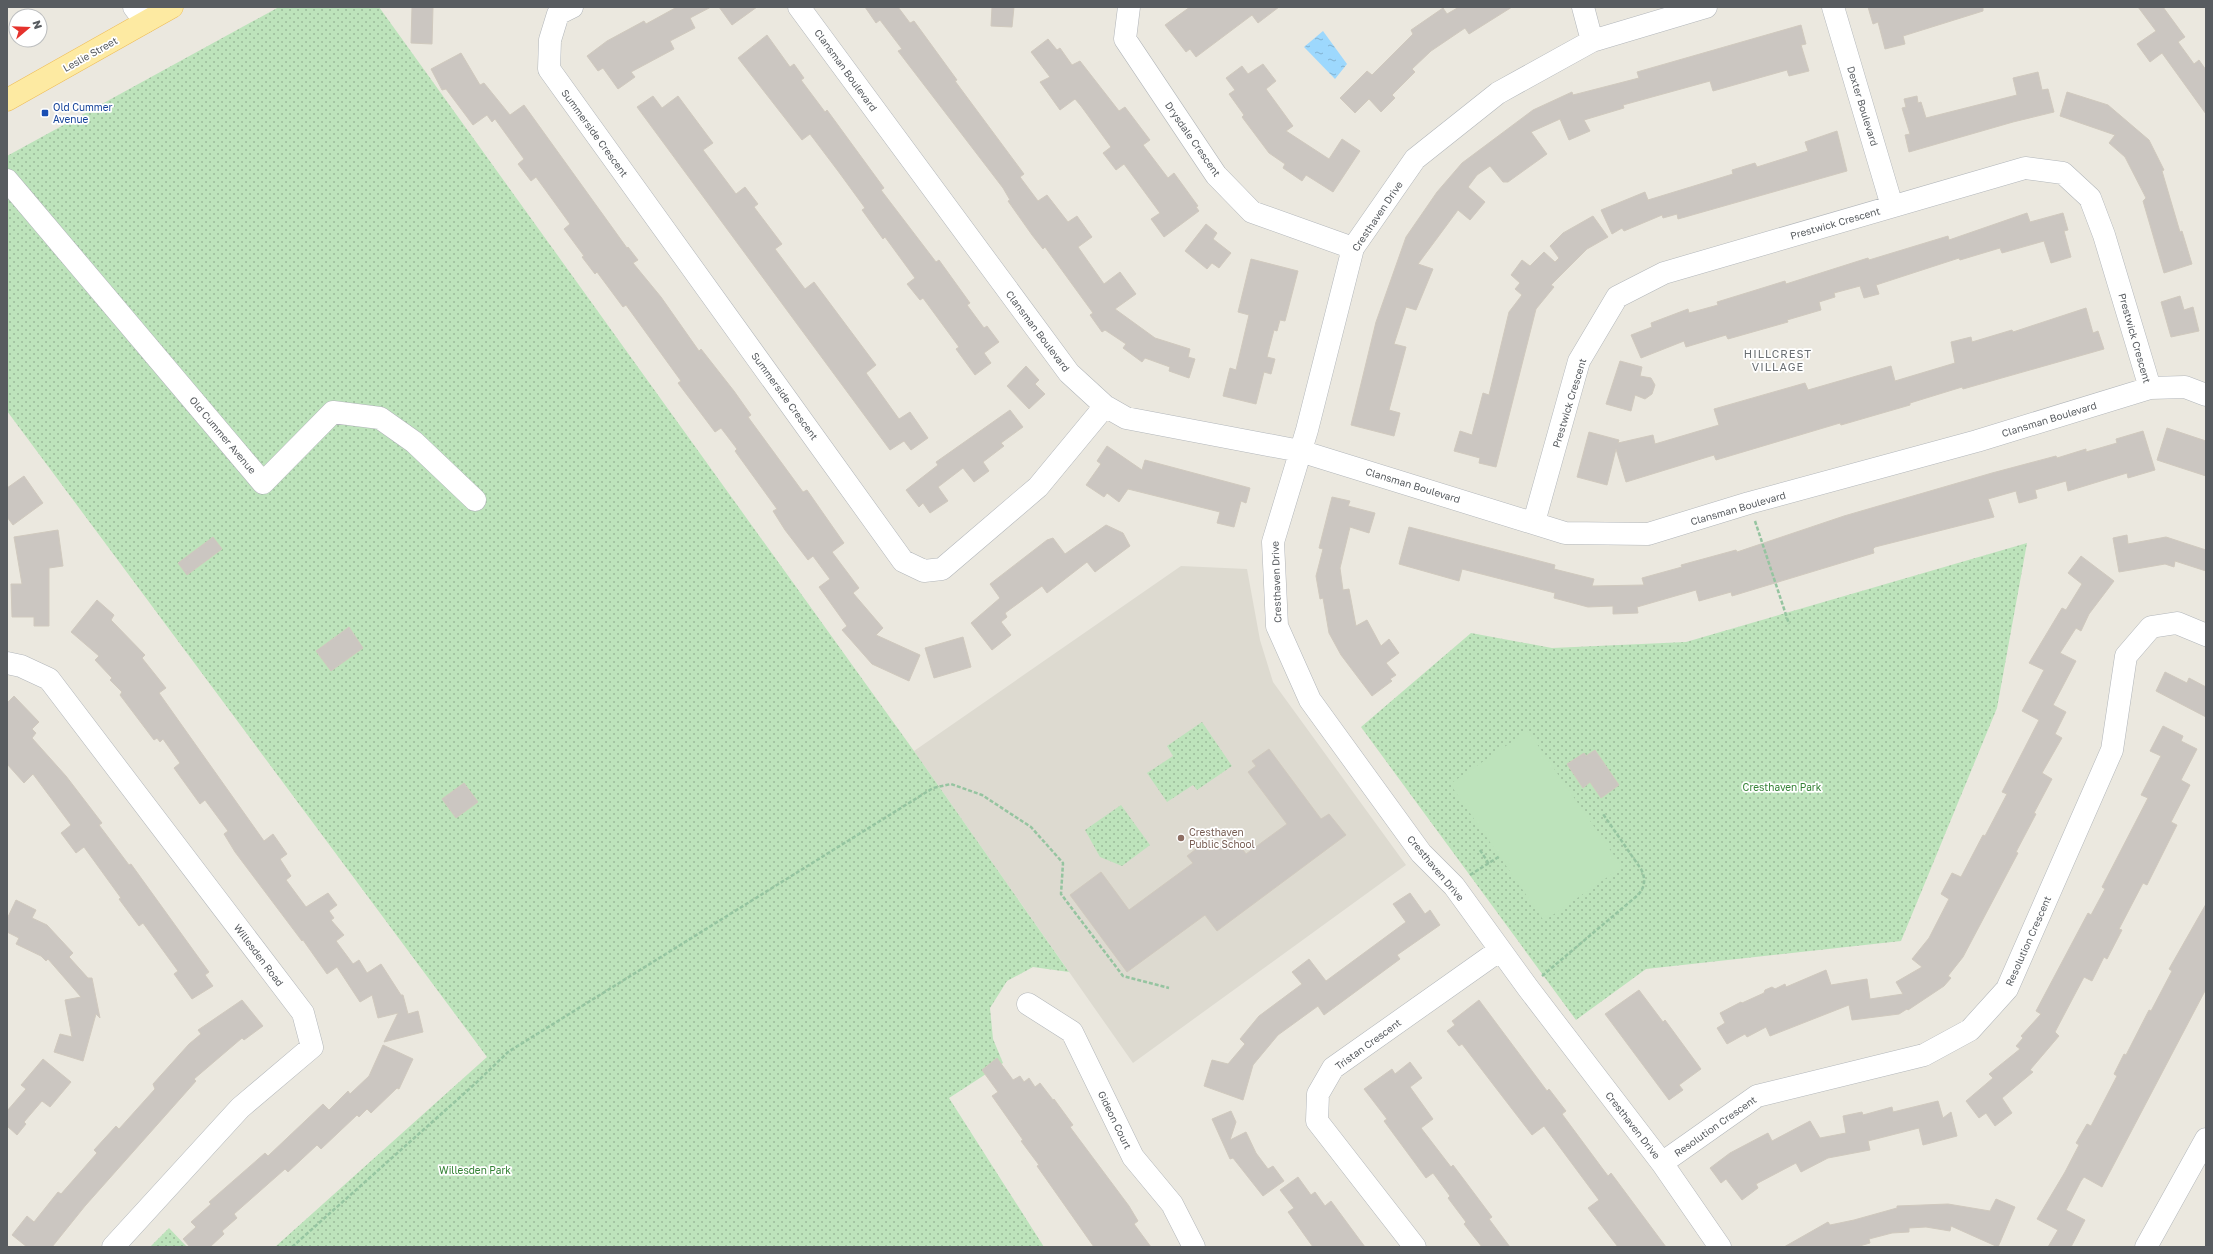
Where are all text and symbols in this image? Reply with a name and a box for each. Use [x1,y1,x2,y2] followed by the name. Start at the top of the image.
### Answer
[8,8,48,48] north arrow
[30,19,45,31] text: N
[812,27,880,113] street label: Clansman Boulevard
[61,34,119,74] street label: Leslie Street
[1845,65,1881,147] street label: Dexter Boulevard
[559,87,631,179] street label: Summerside Crescent
[1163,99,1223,179] street label: Drysdale Crescent
[53,101,112,125] place label: Old Cummer Avenue
[40,108,50,118] marker: Old Cummer Avenue
[1349,179,1405,253] street label: Cresthaven Drive
[1789,204,1881,242] street label: Prestwick Crescent
[1004,288,1072,374] street label: Clansman Boulevard
[2116,292,2154,384] street label: Prestwick Crescent
[1744,347,1812,373] district label: HILLCREST VILLAGE
[749,350,821,442] street label: Summerside Crescent
[1550,357,1588,449] street label: Prestwick Crescent
[187,394,259,476] street label: Old Cummer Avenue
[2000,399,2098,439] street label: Clansman Boulevard
[1364,465,1462,505] street label: Clansman Boulevard
[1689,489,1787,527] street label: Clansman Boulevard
[1269,541,1283,623] street label: Cresthaven Drive
[1743,781,1822,793] park label: Cresthaven Park
[1189,826,1255,850] place label: Cresthaven Public School
[1176,833,1186,843] marker: Cresthaven Public School
[1405,833,1467,903] street label: Cresthaven Drive
[2003,894,2053,988] street label: Resolution Crescent
[232,922,286,988] street label: Willesden Road
[1333,1016,1403,1072] street label: Tristan Crescent
[1096,1089,1134,1151] street label: Gideon Court
[1603,1089,1663,1161] street label: Cresthaven Drive
[1672,1093,1758,1159] street label: Resolution Crescent
[439,1164,511,1176] park label: Willesden Park

